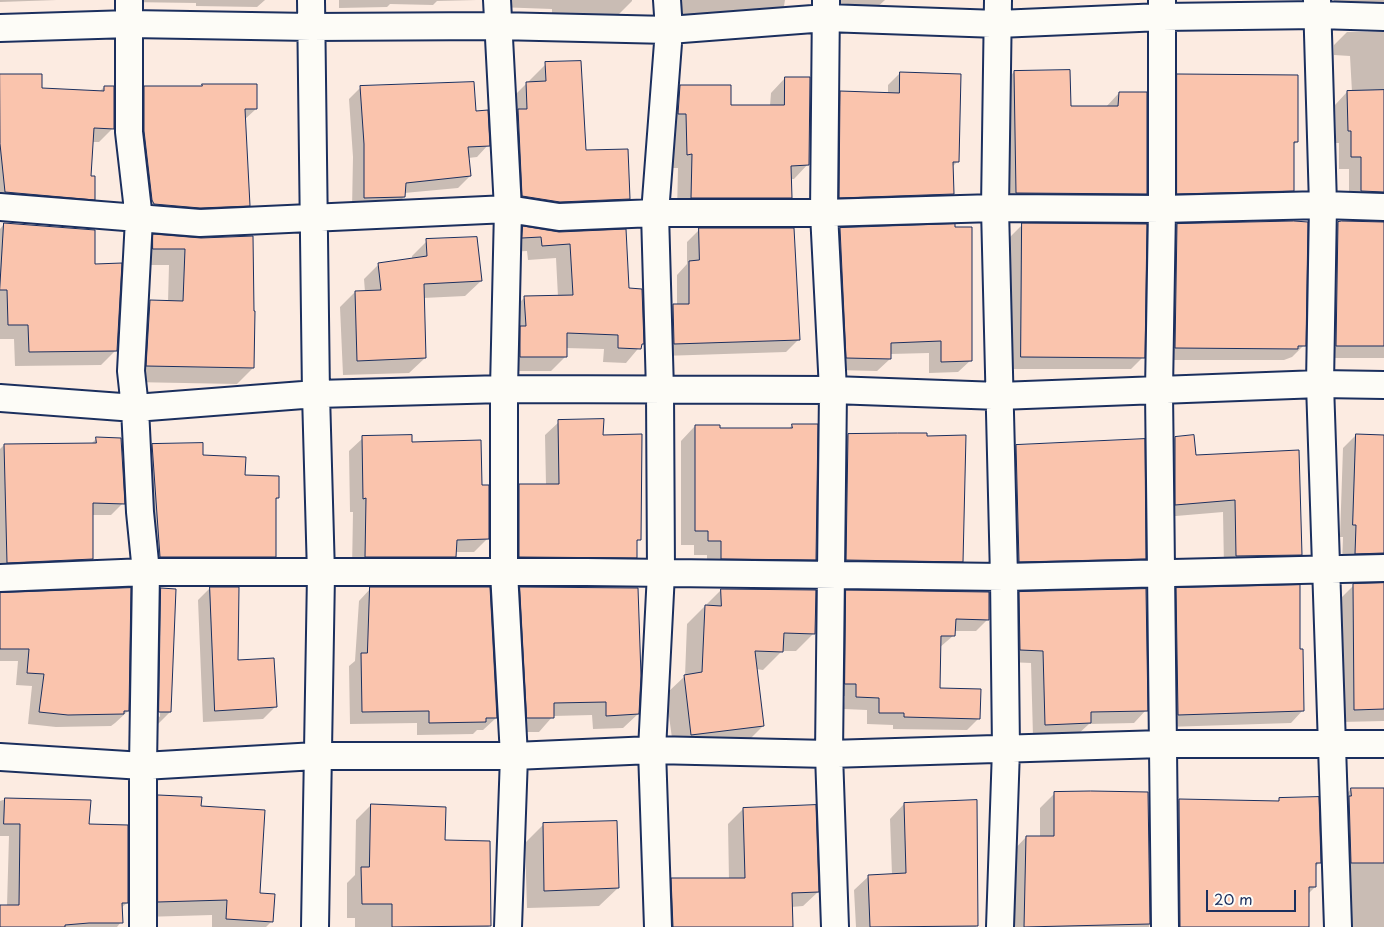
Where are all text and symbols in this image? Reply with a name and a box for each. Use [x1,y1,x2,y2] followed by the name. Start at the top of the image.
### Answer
[1209,880,1299,912] scale bar
[1214,887,1253,910] text: 20 m

